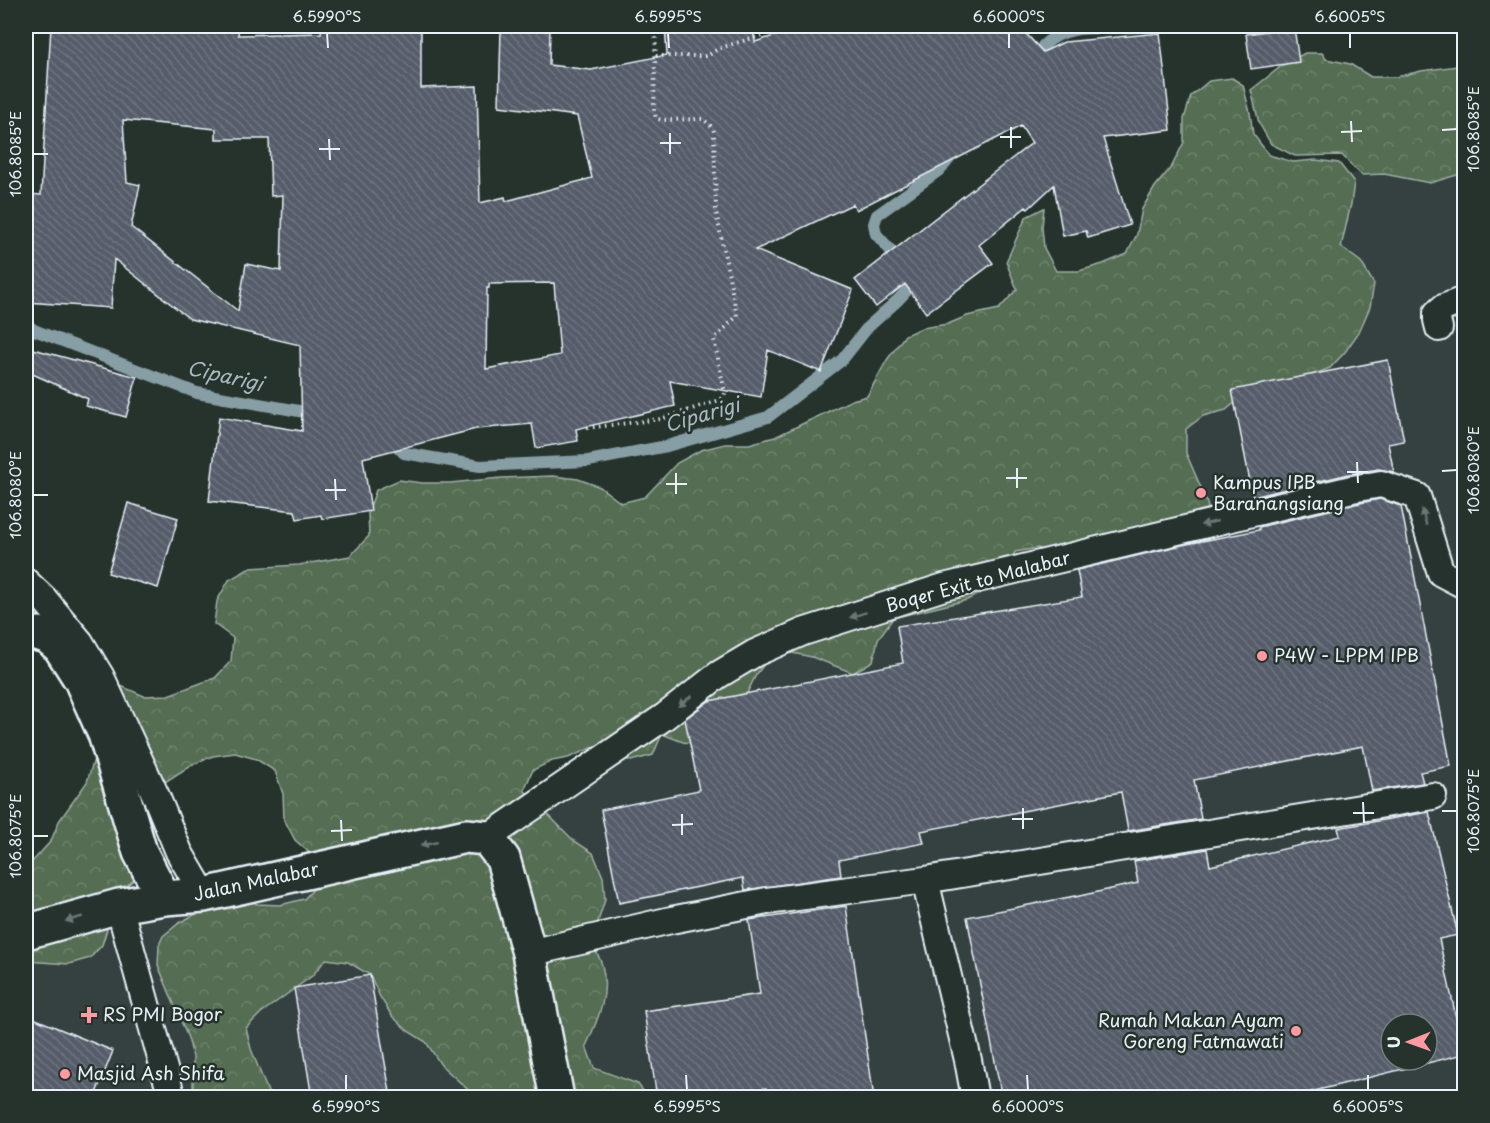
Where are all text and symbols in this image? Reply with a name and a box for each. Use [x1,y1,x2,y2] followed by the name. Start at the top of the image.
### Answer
[293,4,361,27] text: 6.5990°S
[634,4,702,27] text: 6.5995°S
[973,4,1045,27] text: 6.6000°S
[1315,4,1385,27] text: 6.6005°S
[1461,86,1484,172] text: 106.8085°E
[3,111,26,197] text: 106.8085°E
[184,352,269,399] water label: Ciparigi
[661,388,746,439] water label: Ciparigi
[1461,426,1484,514] text: 106.8080°E
[3,451,26,539] text: 106.8080°E
[1213,468,1344,516] place label: Kampus IPB Baranangsiang
[1194,486,1208,500] marker: Kampus IPB Baranangsiang
[1419,508,1428,526] one-way arrow
[1200,519,1218,529] one-way arrow
[882,543,1074,618] street label: Boqer Exit to Malabar
[849,611,867,620] one-way arrow
[1274,641,1419,668] place label: P4W - LPPM IPB
[1255,649,1269,663] marker: P4W - LPPM IPB
[677,695,693,708] one-way arrow
[1461,769,1484,853] text: 106.8075°E
[3,794,26,878] text: 106.8075°E
[420,840,438,850] one-way arrow
[191,854,321,907] street label: Jalan Malabar
[65,914,83,924] one-way arrow
[103,1000,223,1027] place label: RS PMI Bogor
[80,1006,98,1024] marker: RS PMI Bogor
[1098,1006,1284,1054] place label: Rumah Makan Ayam Goreng Fatmawati
[1379,1012,1439,1072] north arrow
[1289,1024,1303,1038] marker: Rumah Makan Ayam Goreng Fatmawati
[1381,1036,1405,1049] text: U
[77,1059,225,1086] place label: Masjid Ash Shifa
[58,1067,72,1081] marker: Masjid Ash Shifa
[312,1094,380,1117] text: 6.5990°S
[653,1094,721,1117] text: 6.5995°S
[992,1094,1064,1117] text: 6.6000°S
[1333,1094,1403,1117] text: 6.6005°S

